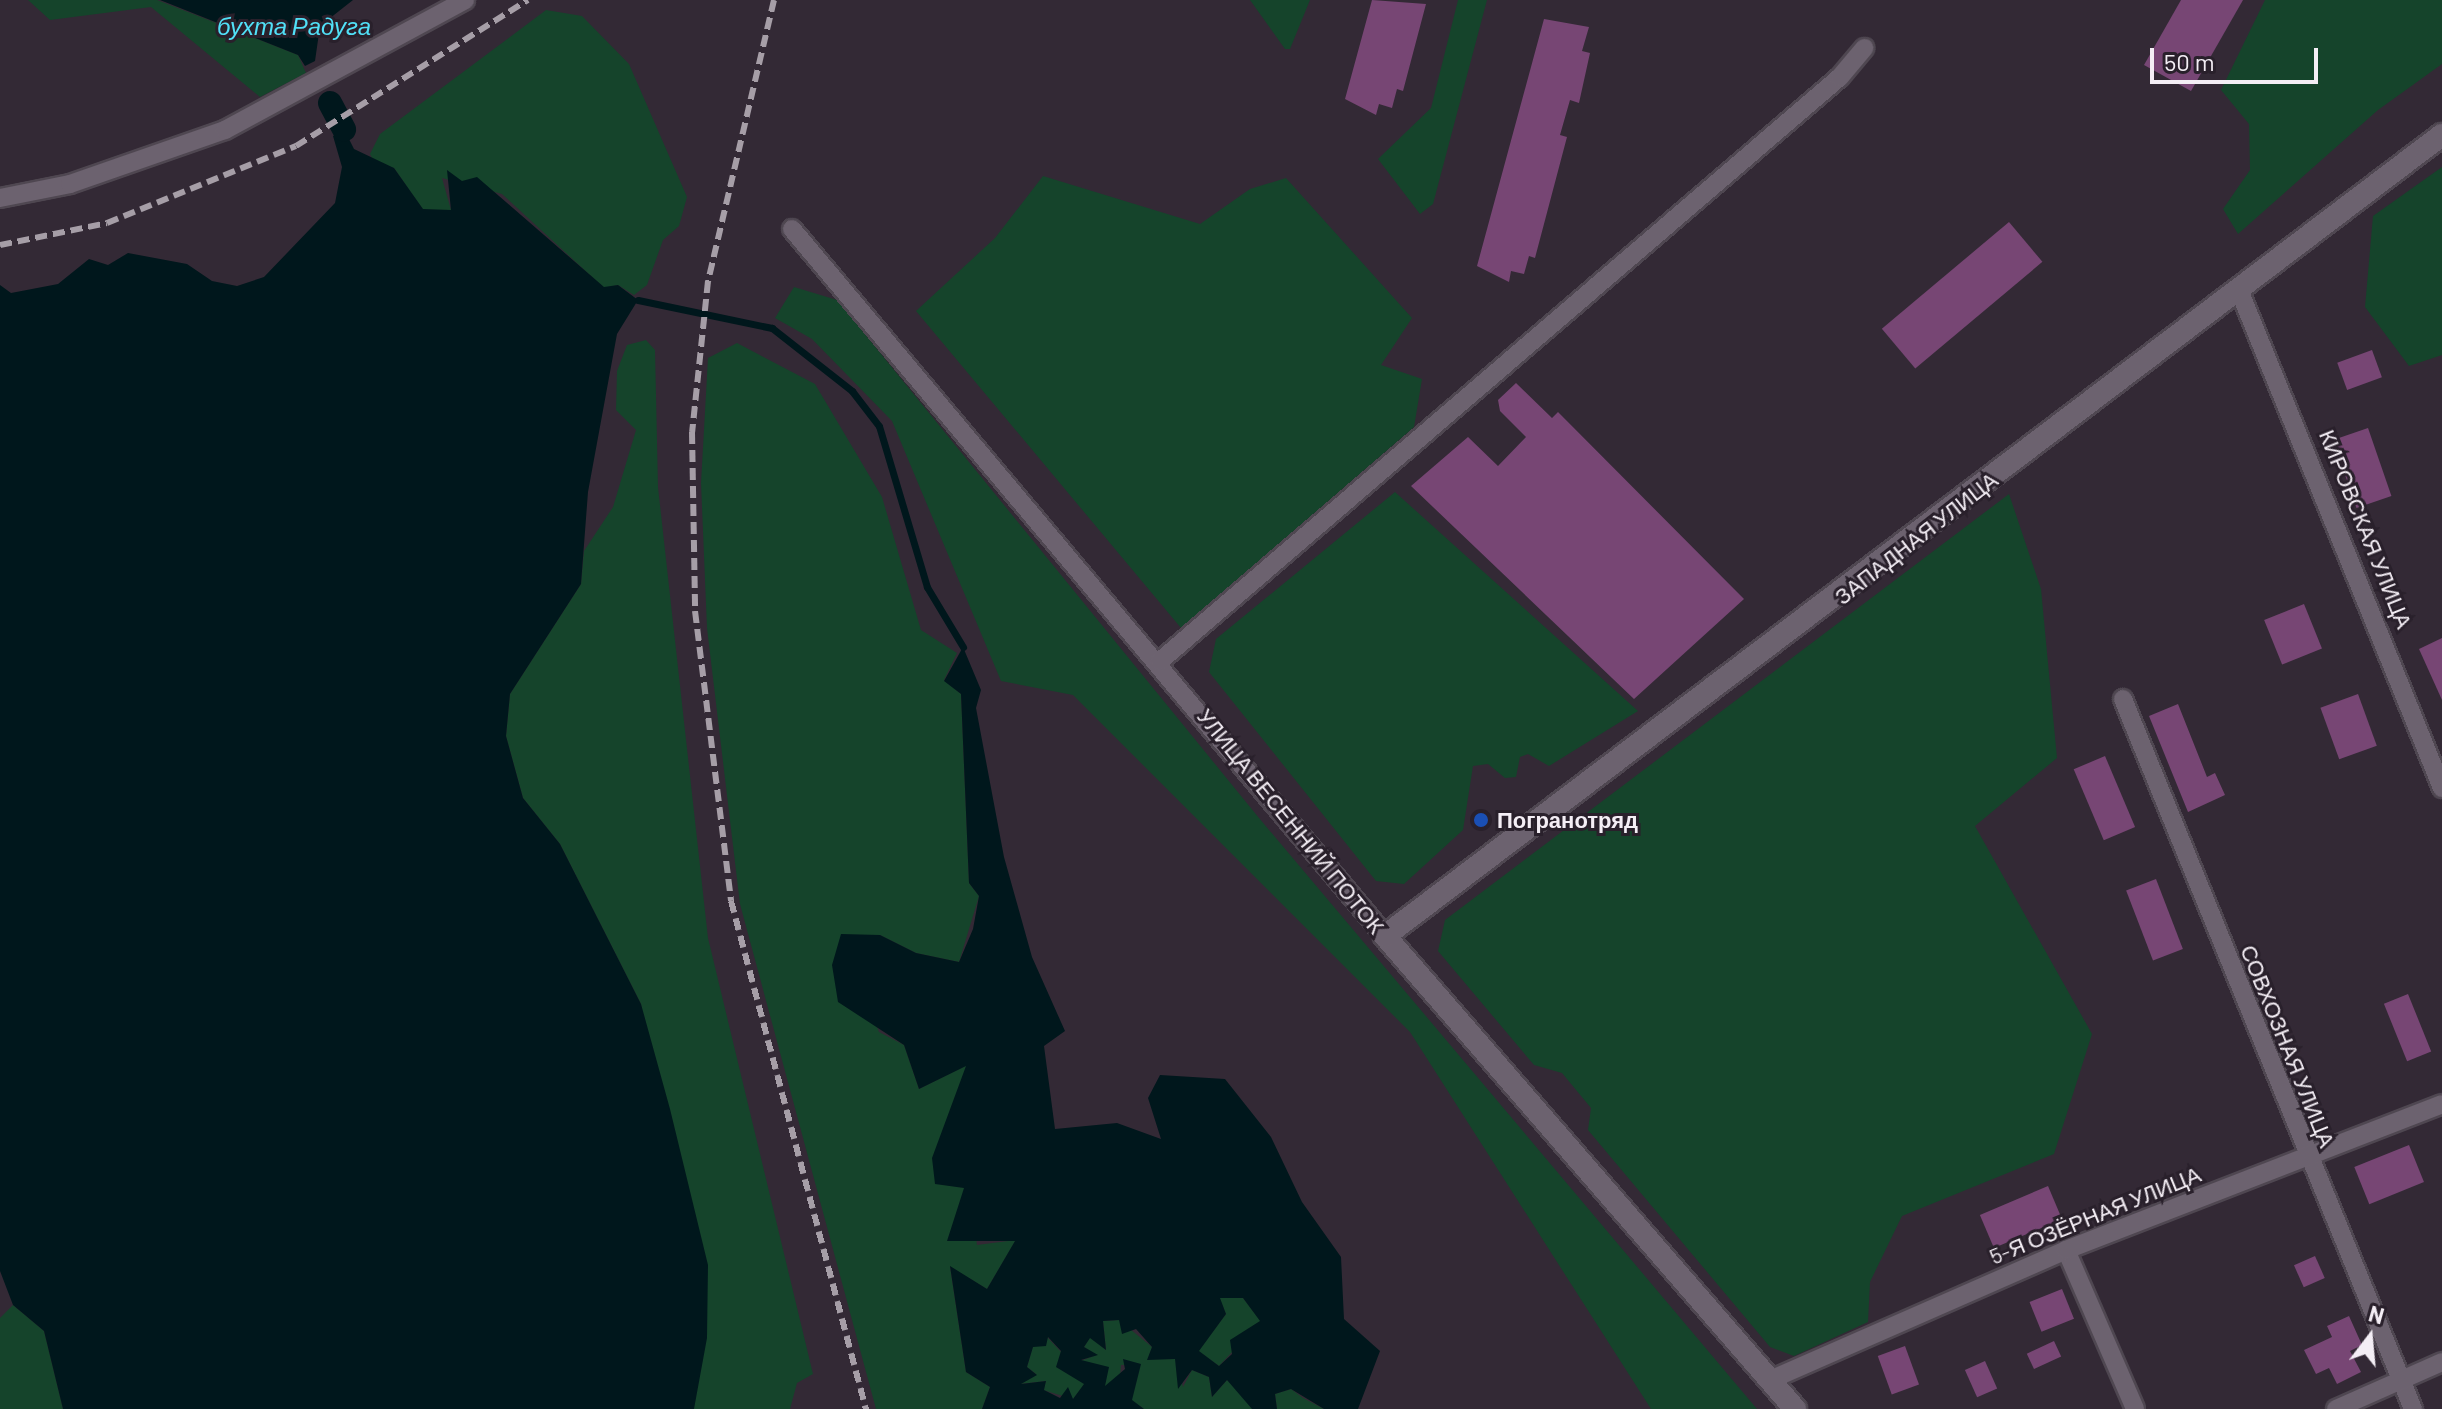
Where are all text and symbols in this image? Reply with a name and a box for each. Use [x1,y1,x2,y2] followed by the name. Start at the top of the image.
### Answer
[217,12,371,40] water label: бухта Радуга
[2154,32,2322,82] scale bar
[2164,47,2215,76] text: 50 m
[2314,426,2418,632] street label: КИРОВСКАЯ УЛИЦА
[1829,466,2003,610] street label: ЗАПАДНАЯ УЛИЦА
[1192,703,1390,939] street label: УЛИЦА ВЕСЕННИЙ ПОТОК
[1497,807,1638,833] place label: Погранотряд
[1472,811,1490,829] marker: Погранотряд
[2235,941,2341,1151] street label: СОВХОЗНАЯ УЛИЦА
[1986,1161,2204,1269] street label: 5-Я ОЗЁРНАЯ УЛИЦА
[2330,1297,2410,1377] north arrow
[2366,1299,2387,1328] text: N

